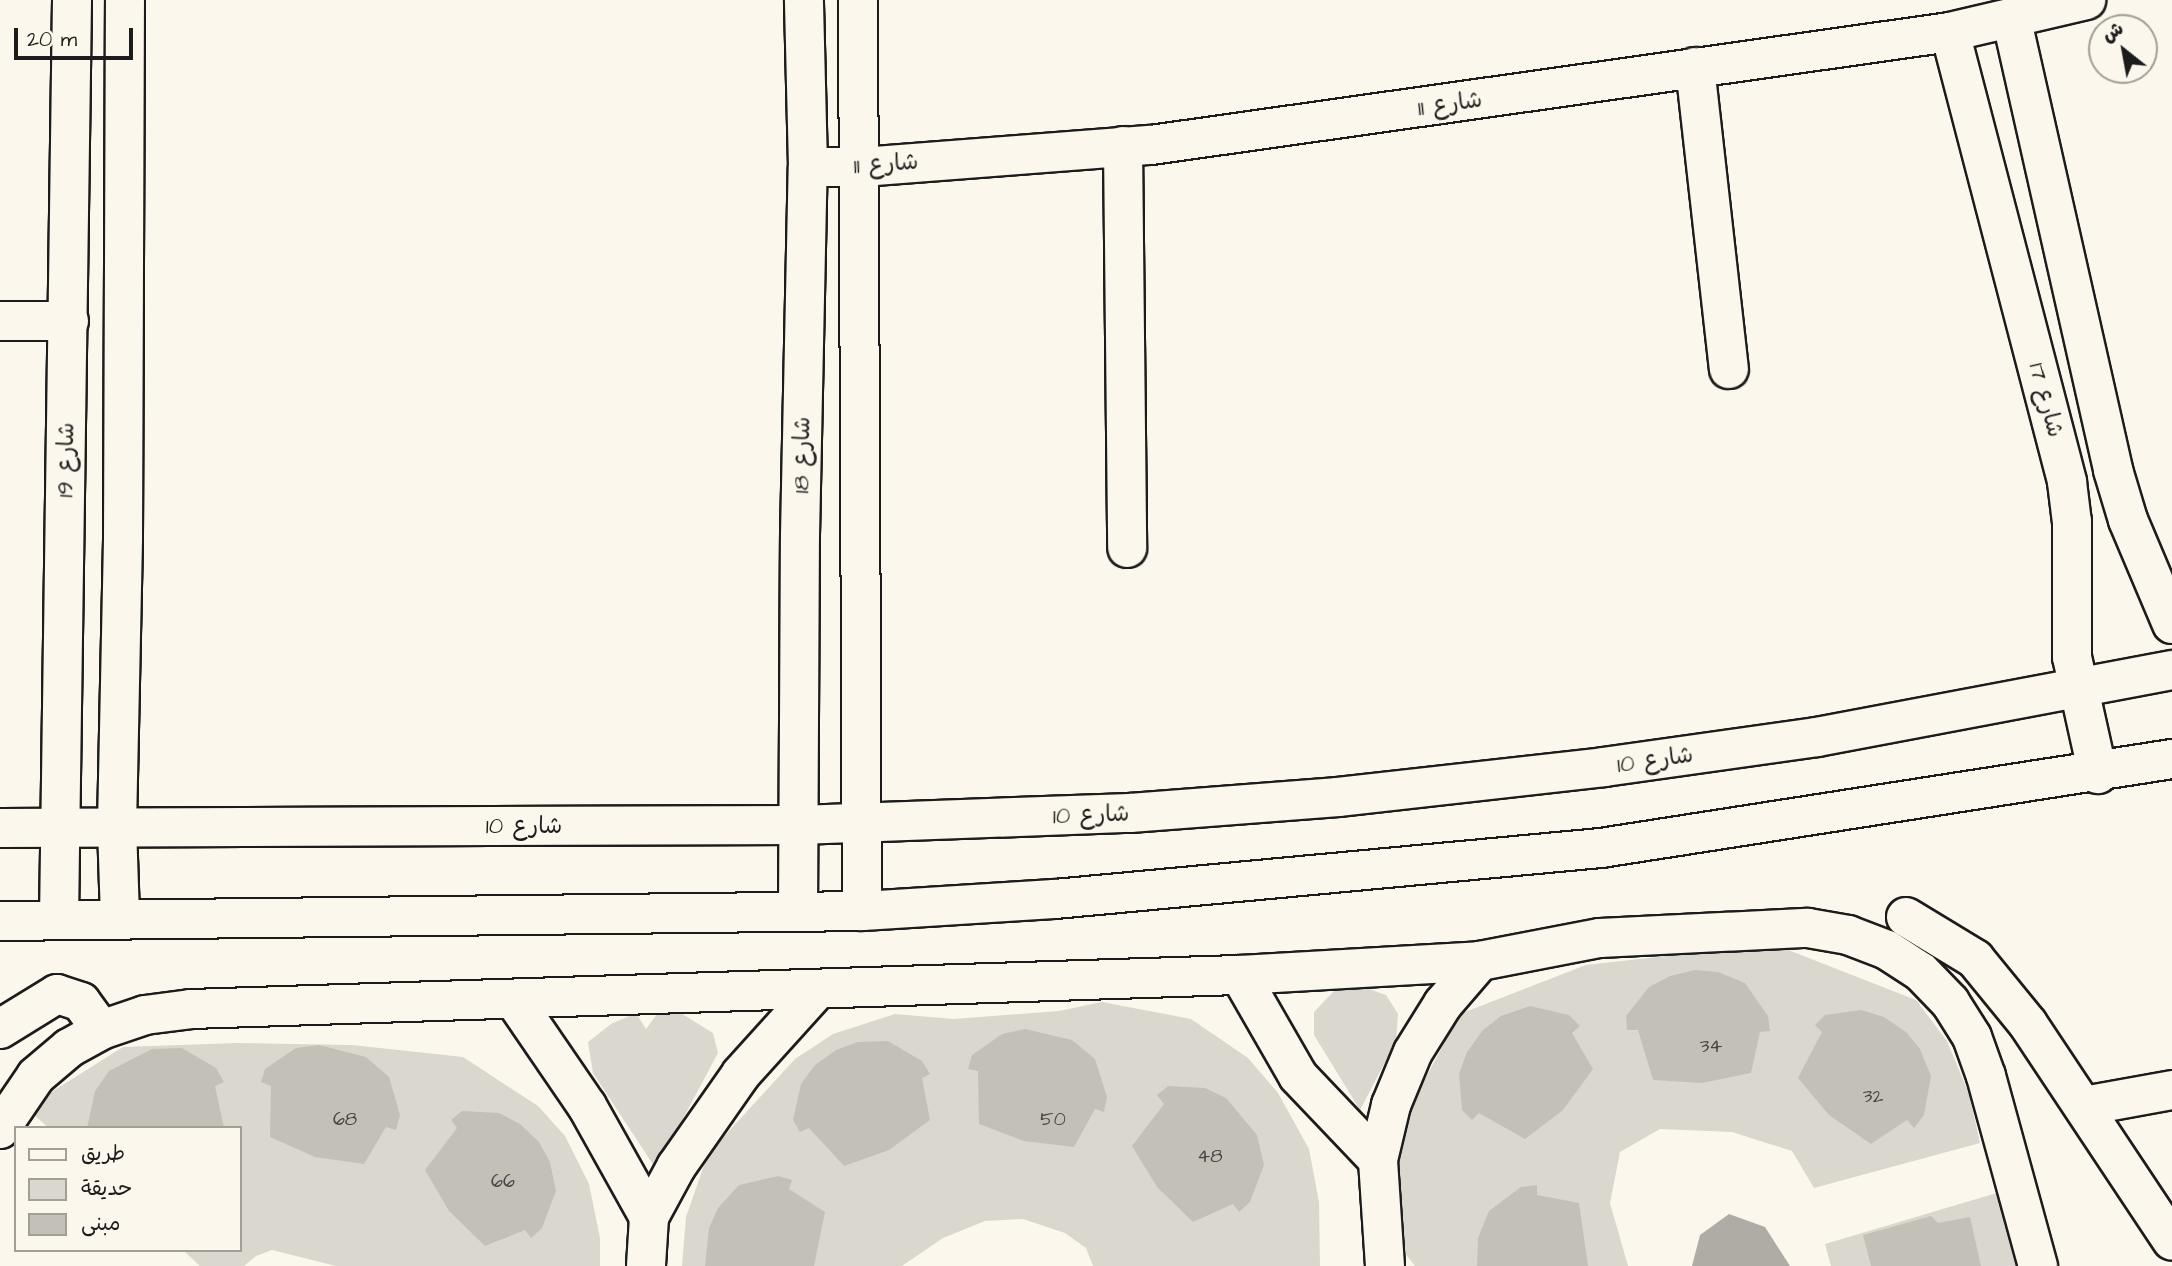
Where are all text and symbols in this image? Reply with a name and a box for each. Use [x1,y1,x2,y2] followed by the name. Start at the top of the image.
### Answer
[18,14,136,58] scale bar
[2088,14,2158,84] north arrow
[2097,15,2129,49] text: ش
[27,25,77,54] text: 20 m
[1416,86,1484,122] street label: شارع 11
[853,148,919,180] street label: شارع 11
[2023,360,2069,440] street label: شارع 17
[788,416,816,494] street label: شارع 18
[52,422,80,498] street label: شارع 19
[1615,741,1695,779] street label: شارع 10
[1052,800,1130,830] street label: شارع 10
[486,812,562,840] street label: شارع 10
[1700,1036,1722,1058] house number: 34
[1863,1086,1883,1108] house number: 32
[333,1109,357,1131] house number: 68
[1040,1109,1066,1131] house number: 50
[14,1126,242,1252] legend
[81,1139,125,1168] text: طريق
[1197,1146,1223,1168] house number: 48
[491,1171,515,1193] house number: 66
[81,1174,132,1203] text: حديقة
[81,1209,120,1238] text: مبنى

